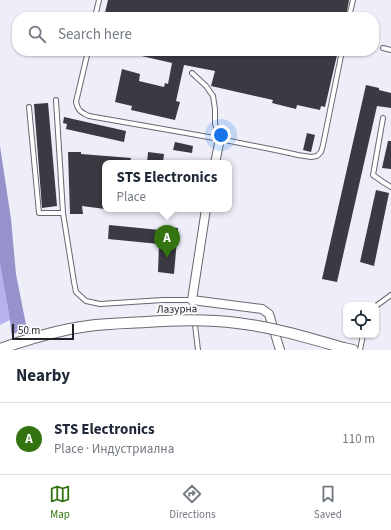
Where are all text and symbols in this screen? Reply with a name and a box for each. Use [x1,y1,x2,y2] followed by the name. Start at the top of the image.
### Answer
[12,12,379,56] search box
[26,23,48,45] icon: search
[58,24,132,45] text: Search here
[211,125,231,145] your location
[102,160,232,212] popup
[117,167,217,188] text: STS Electronics
[117,188,146,206] text: Place
[154,225,180,258] pin: A
[157,301,197,317] street label: Лазурна
[343,302,379,338] map controls
[343,302,379,338] button: locate
[12,322,74,341] scale bar
[18,323,40,338] text: 50 m
[16,364,70,388] text: Nearby
[54,419,155,440] text: STS Electronics
[25,430,33,448] text: A
[342,430,375,448] text: 110 m
[54,440,174,458] text: Place · Индустриална
[49,483,71,522] tab: Map
[169,483,216,522] tab: Directions
[314,483,342,522] tab: Saved

